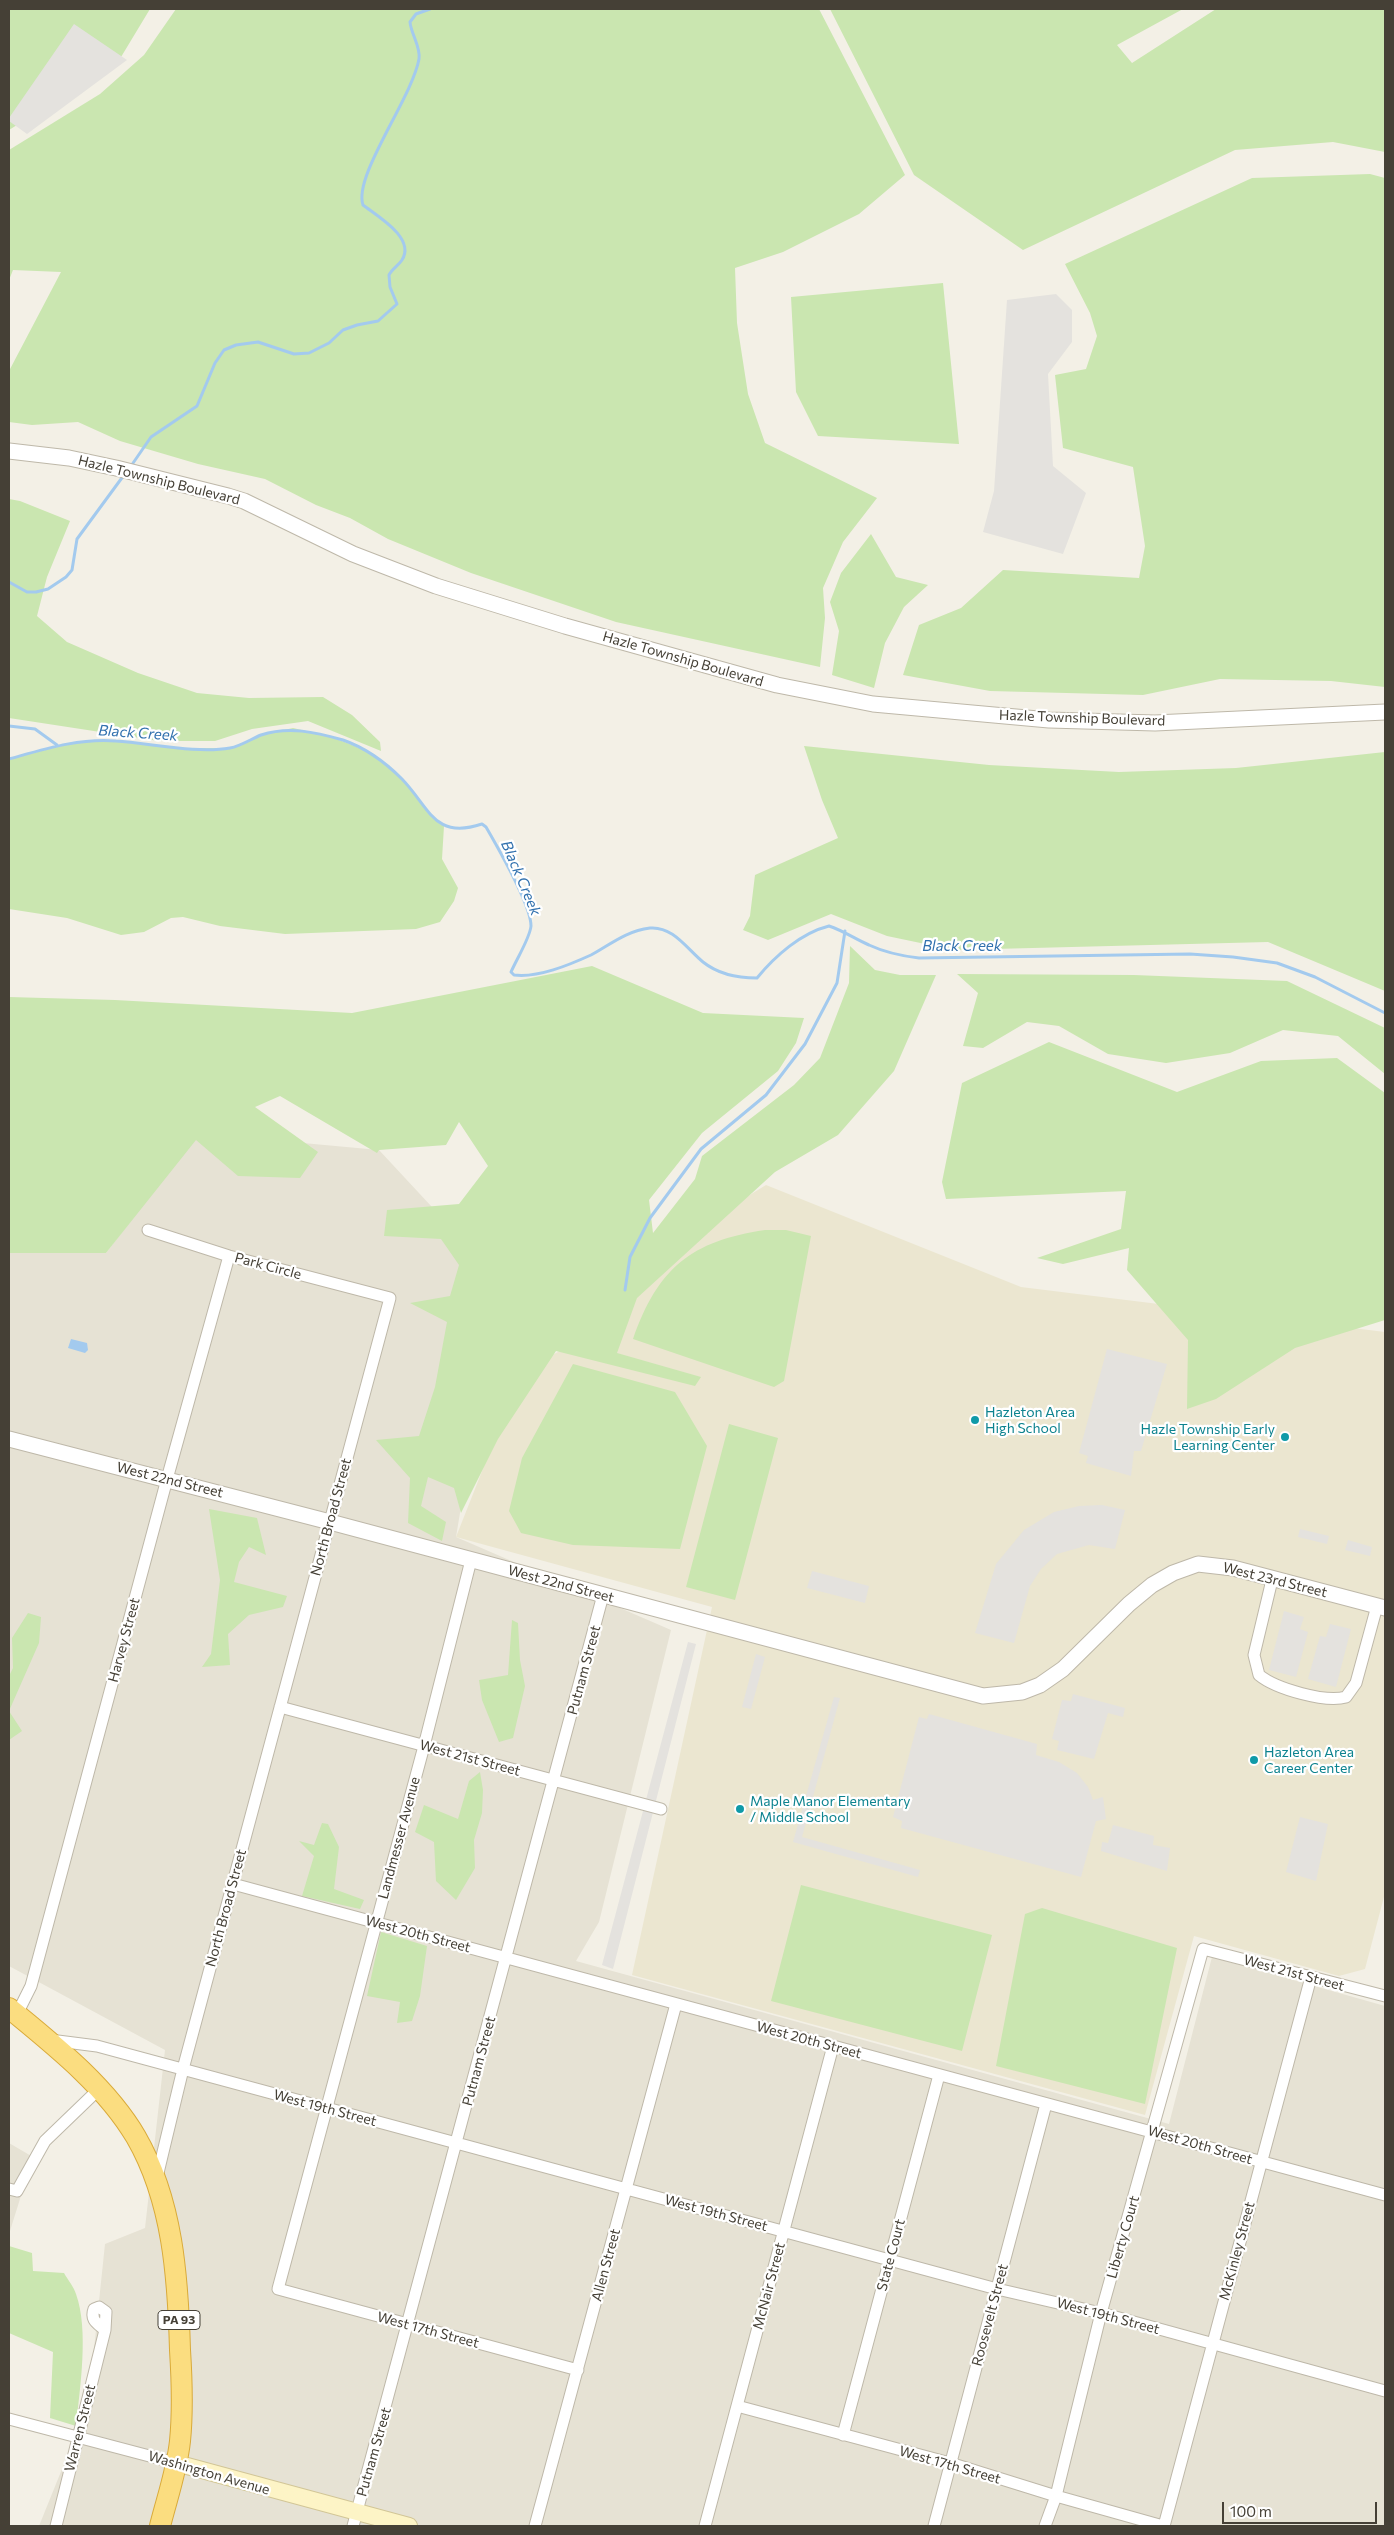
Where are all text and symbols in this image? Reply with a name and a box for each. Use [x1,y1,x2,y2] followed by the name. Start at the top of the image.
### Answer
[76,452,242,508] street label: Hazle Township Boulevard
[601,628,765,690] street label: Hazle Township Boulevard
[999,707,1165,729] street label: Hazle Township Boulevard
[98,721,178,745] water label: Black Creek
[497,838,545,918] water label: Black Creek
[922,937,1002,955] water label: Black Creek
[233,1249,303,1283] street label: Park Circle
[985,1404,1075,1436] place label: Hazleton Area High School
[969,1414,981,1426] marker: Hazleton Area High School
[1140,1421,1275,1454] place label: Hazle Township Early Learning Center
[1279,1431,1291,1443] marker: Hazle Township Early Learning Center
[307,1456,355,1578] street label: North Broad Street
[115,1459,225,1501] street label: West 22nd Street
[1221,1559,1329,1601] street label: West 23rd Street
[506,1562,616,1606] street label: West 22nd Street
[105,1596,143,1684] street label: Harvey Street
[564,1623,604,1717] street label: Putnam Street
[418,1736,522,1780] street label: West 21st Street
[1264,1744,1354,1776] place label: Hazleton Area Career Center
[1248,1754,1260,1766] marker: Hazleton Area Career Center
[375,1775,423,1901] street label: Landmesser Avenue
[750,1793,911,1825] place label: Maple Manor Elementary / Middle School
[734,1803,746,1815] marker: Maple Manor Elementary / Middle School
[202,1847,250,1969] street label: North Broad Street
[364,1912,472,1956] street label: West 20th Street
[1242,1951,1346,1995] street label: West 21st Street
[459,2014,499,2108] street label: Putnam Street
[755,2018,863,2062] street label: West 20th Street
[272,2086,378,2130] street label: West 19th Street
[1146,2122,1254,2168] street label: West 20th Street
[663,2191,769,2235] street label: West 19th Street
[1103,2194,1143,2280] street label: Liberty Court
[1216,2200,1258,2302] street label: McKinley Street
[873,2217,909,2293] street label: State Court
[588,2227,624,2303] street label: Allen Street
[749,2241,789,2331] street label: McNair Street
[968,2262,1012,2368] street label: Roosevelt Street
[1055,2294,1161,2338] street label: West 19th Street
[375,2308,481,2352] street label: West 17th Street
[158,2310,200,2330] road number: PA 93
[61,2383,99,2473] street label: Warren Street
[353,2405,395,2499] street label: Putnam Street
[897,2442,1003,2488] street label: West 17th Street
[146,2448,272,2498] street label: Washington Avenue
[1224,2492,1379,2524] scale bar
[1230,2502,1272,2520] text: 100 m

